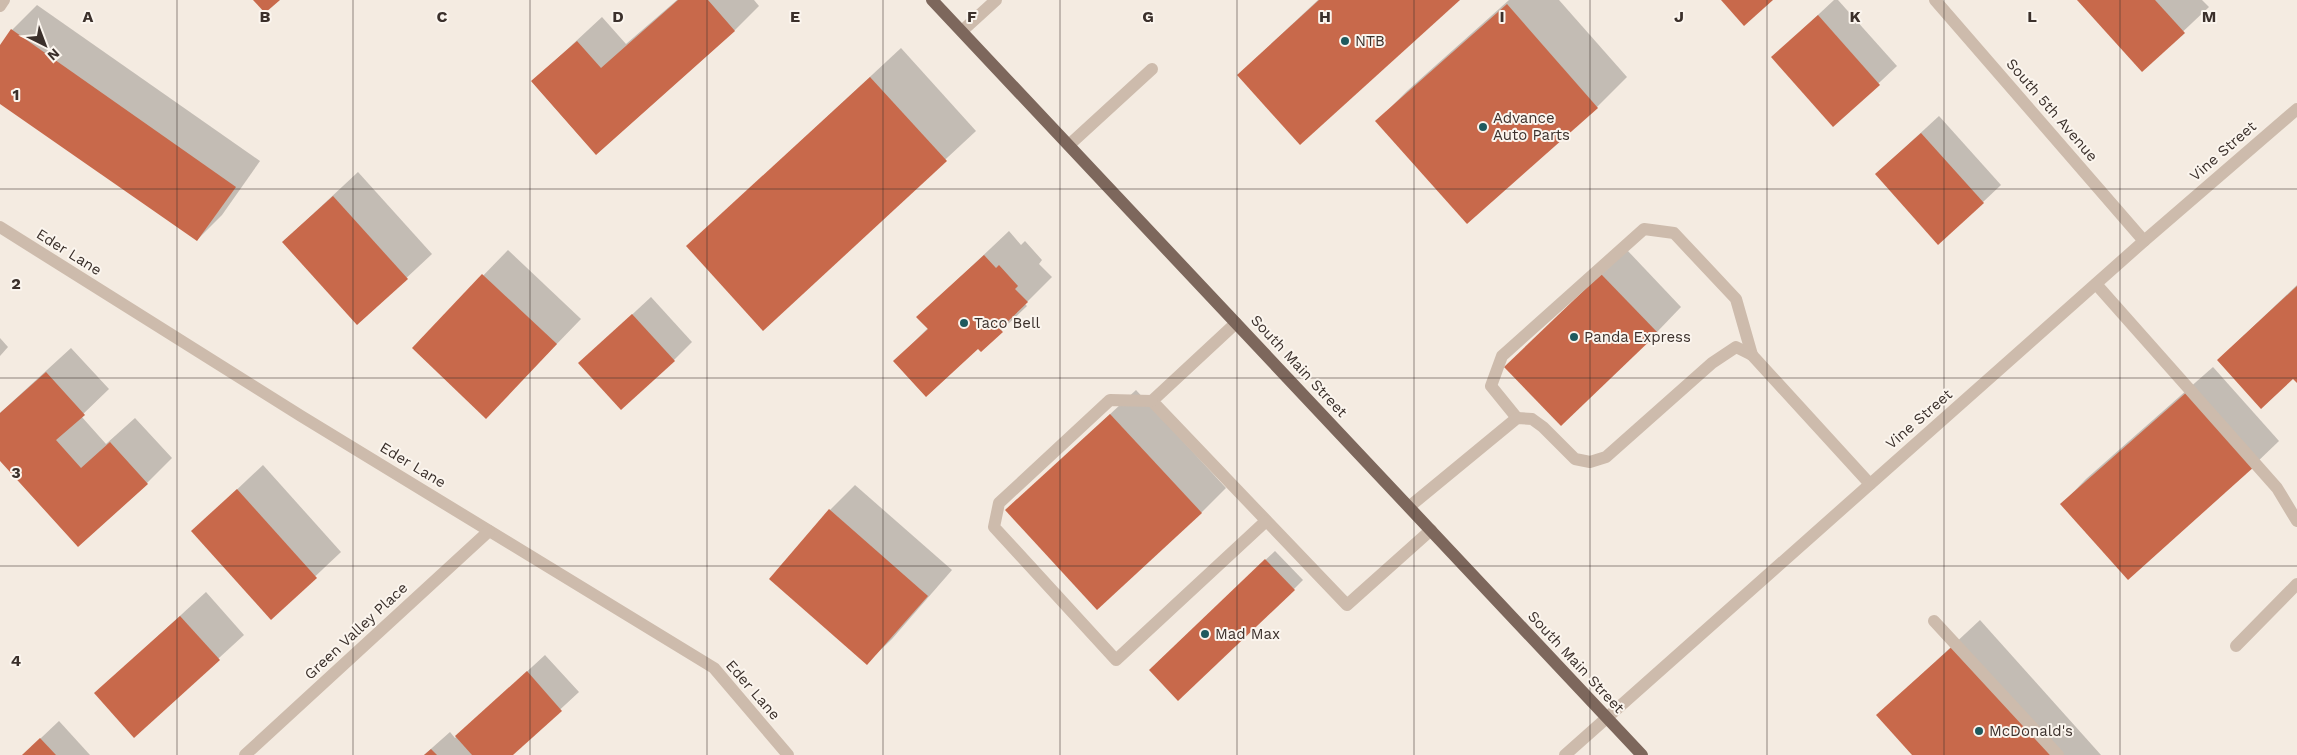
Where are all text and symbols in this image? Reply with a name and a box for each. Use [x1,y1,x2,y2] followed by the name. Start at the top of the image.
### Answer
[83,7,94,26] text: A
[260,7,271,26] text: B
[437,7,448,26] text: C
[612,7,624,26] text: D
[790,7,800,26] text: E
[967,7,977,26] text: F
[1142,7,1154,26] text: G
[1319,7,1331,26] text: H
[1499,7,1505,26] text: I
[1674,7,1684,26] text: J
[1849,7,1861,26] text: K
[2027,7,2037,26] text: L
[2202,7,2216,26] text: M
[20,20,70,70] north arrow
[1355,32,1385,50] place label: NTB
[1339,35,1351,47] marker: NTB
[44,45,63,64] text: N
[2002,55,2102,165] street label: South 5th Avenue
[13,85,19,104] text: 1
[1493,109,1570,144] place label: Advance Auto Parts
[2186,117,2260,185] street label: Vine Street
[1477,121,1489,133] marker: Advance Auto Parts
[33,225,105,279] street label: Eder Lane
[11,274,21,293] text: 2
[1247,311,1352,421] street label: South Main Street
[974,314,1041,332] place label: Taco Bell
[958,317,970,329] marker: Taco Bell
[1584,328,1691,346] place label: Panda Express
[1568,331,1580,343] marker: Panda Express
[1882,385,1956,453] street label: Vine Street
[377,438,449,492] street label: Eder Lane
[11,463,21,482] text: 3
[301,579,411,683] street label: Green Valley Place
[1524,607,1629,717] street label: South Main Street
[1215,625,1280,643] place label: Mad Max
[1199,628,1211,640] marker: Mad Max
[11,651,21,670] text: 4
[722,656,784,724] street label: Eder Lane
[1989,722,2073,740] place label: McDonald's
[1973,725,1985,737] marker: McDonald's

